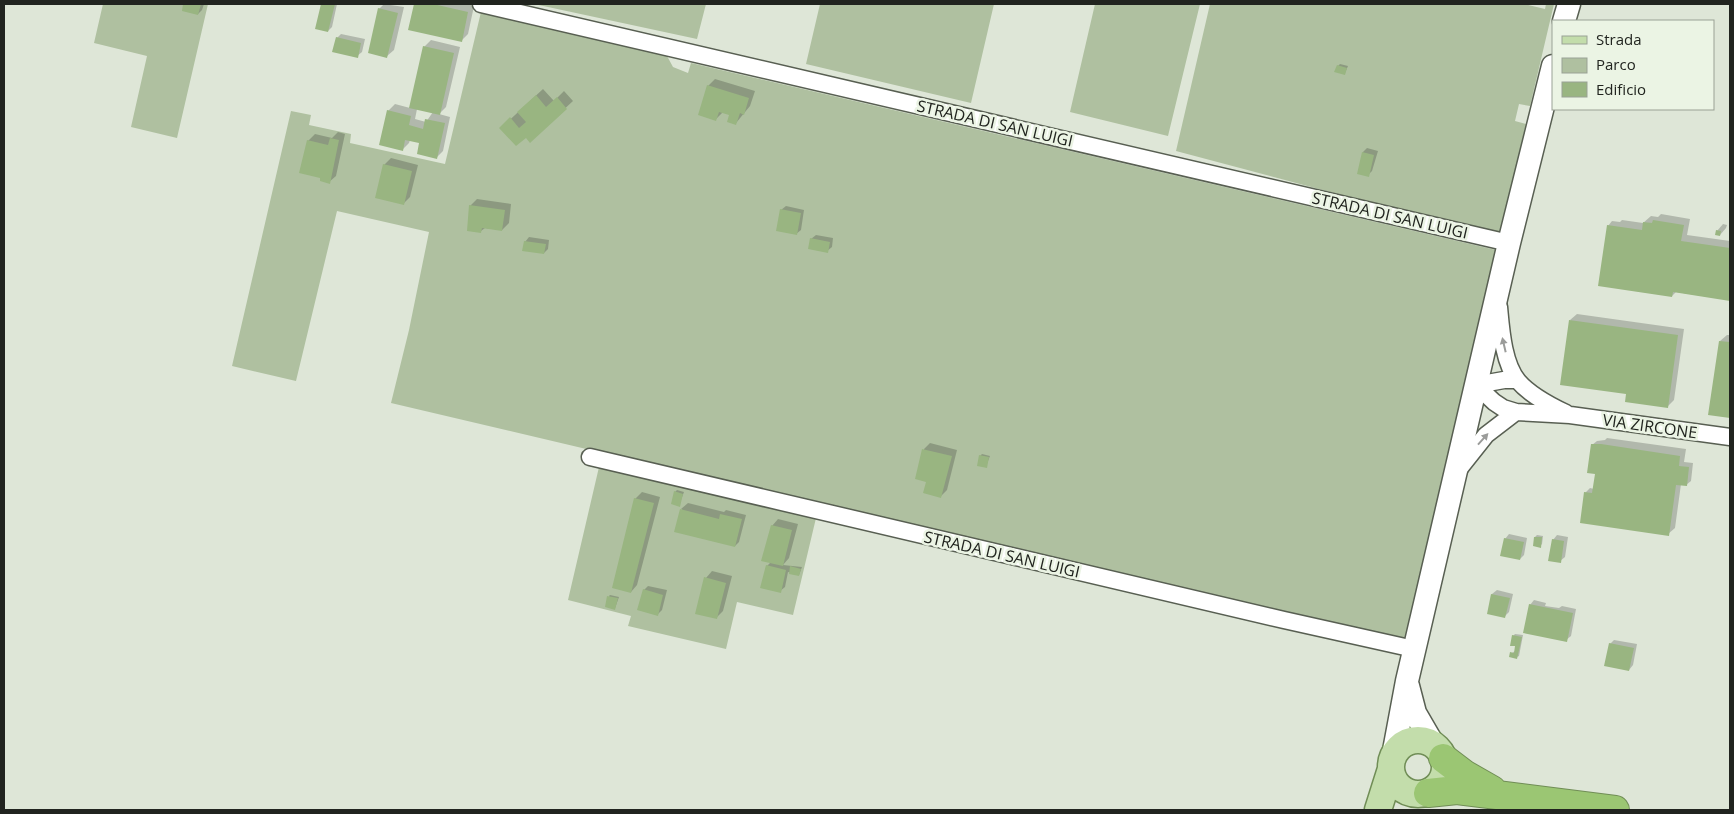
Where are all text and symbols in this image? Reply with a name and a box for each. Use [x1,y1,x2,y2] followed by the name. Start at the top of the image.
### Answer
[1552,20,1714,110] legend
[1596,29,1642,49] text: Strada
[1596,54,1636,74] text: Parco
[1596,79,1646,99] text: Edificio
[915,94,1075,152] street label: STRADA DI SAN LUIGI
[1310,186,1470,244] street label: STRADA DI SAN LUIGI
[1500,338,1508,353] one-way arrow
[1601,408,1699,444] street label: VIA ZIRCONE
[1477,434,1489,446] one-way arrow
[922,525,1082,583] street label: STRADA DI SAN LUIGI

